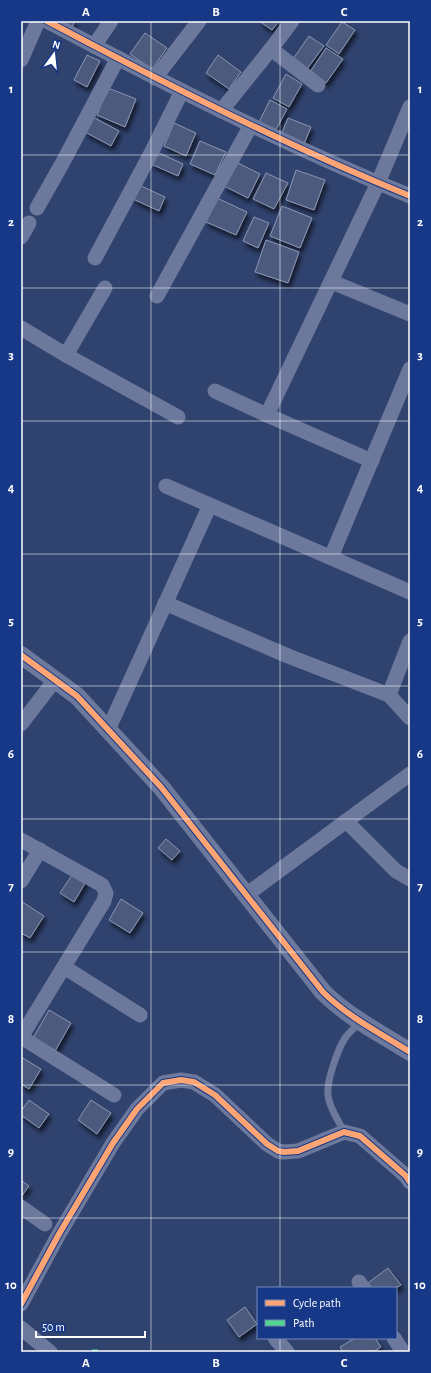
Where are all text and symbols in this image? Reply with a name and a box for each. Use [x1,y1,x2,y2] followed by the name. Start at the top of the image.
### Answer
[82,6,90,19] text: A
[212,6,220,19] text: B
[341,6,348,19] text: C
[34,34,74,74] north arrow
[51,39,62,51] text: N
[9,83,13,96] text: 1
[418,83,422,96] text: 1
[8,216,14,229] text: 2
[417,216,423,229] text: 2
[8,349,14,362] text: 3
[417,349,423,362] text: 3
[8,482,15,495] text: 4
[417,482,424,495] text: 4
[8,615,14,628] text: 5
[417,615,423,628] text: 5
[8,748,14,761] text: 6
[417,748,423,761] text: 6
[8,880,14,893] text: 7
[417,880,423,893] text: 7
[8,1013,14,1026] text: 8
[417,1013,423,1026] text: 8
[8,1146,14,1159] text: 9
[417,1146,423,1159] text: 9
[5,1279,17,1292] text: 10
[414,1279,426,1292] text: 10
[257,1287,397,1339] legend
[293,1297,341,1310] text: Cycle path
[36,1313,145,1339] scale bar
[293,1317,315,1329] text: Path
[42,1321,65,1333] text: 50 m
[82,1357,90,1370] text: A
[212,1357,220,1370] text: B
[341,1357,348,1370] text: C

